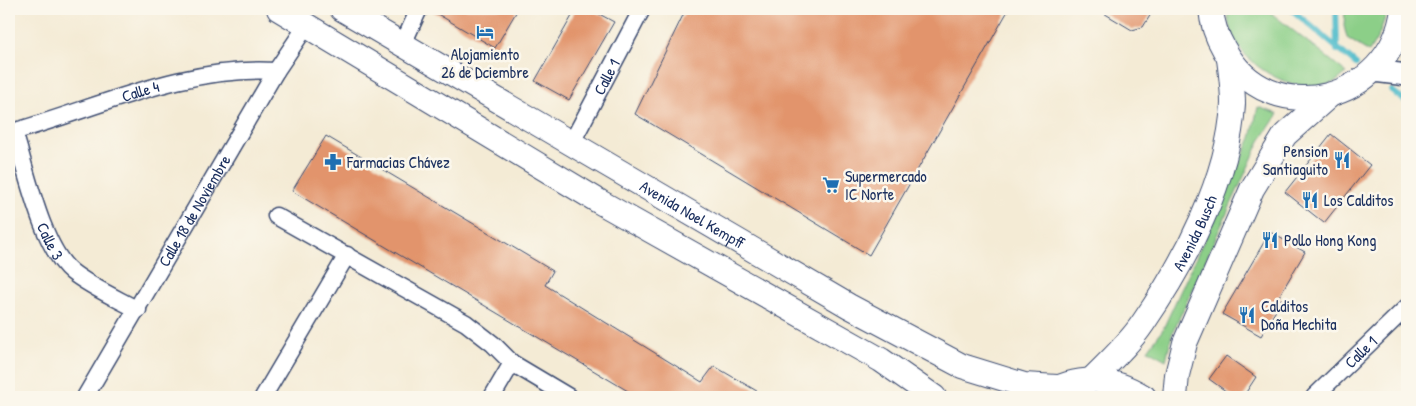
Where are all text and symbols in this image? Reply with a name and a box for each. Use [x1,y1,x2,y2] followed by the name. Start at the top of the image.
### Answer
[475,22,495,42] hotel icon: Alojamiento 26 de Dciembre
[441,43,529,83] place label: Alojamiento 26 de Dciembre
[588,55,625,99] street label: Calle 1
[119,75,162,107] street label: Calle 4
[1263,140,1329,180] place label: Pension Santiaguito
[153,150,236,271] street label: Calle 18 de Noviembre
[1332,150,1352,170] restaurant icon: Pension Santiaguito
[346,151,450,173] place label: Farmacias Chávez
[323,152,343,172] pharmacy icon: Farmacias Chávez
[845,165,927,205] place label: Supermercado IC Norte
[636,175,749,254] street label: Avenida Noel Kempff
[821,175,841,195] supermarket icon: Supermercado IC Norte
[1324,189,1393,211] place label: Los Calditos
[1300,190,1320,210] restaurant icon: Los Calditos
[1167,192,1222,275] street label: Avenida Busch
[32,219,69,264] street label: Calle 3
[1284,229,1376,251] place label: Pollo Hong Kong
[1260,230,1280,250] restaurant icon: Pollo Hong Kong
[1261,295,1336,335] place label: Calditos Doña Mechita
[1237,305,1257,325] restaurant icon: Calditos Doña Mechita
[1339,331,1382,373] street label: Calle 1

